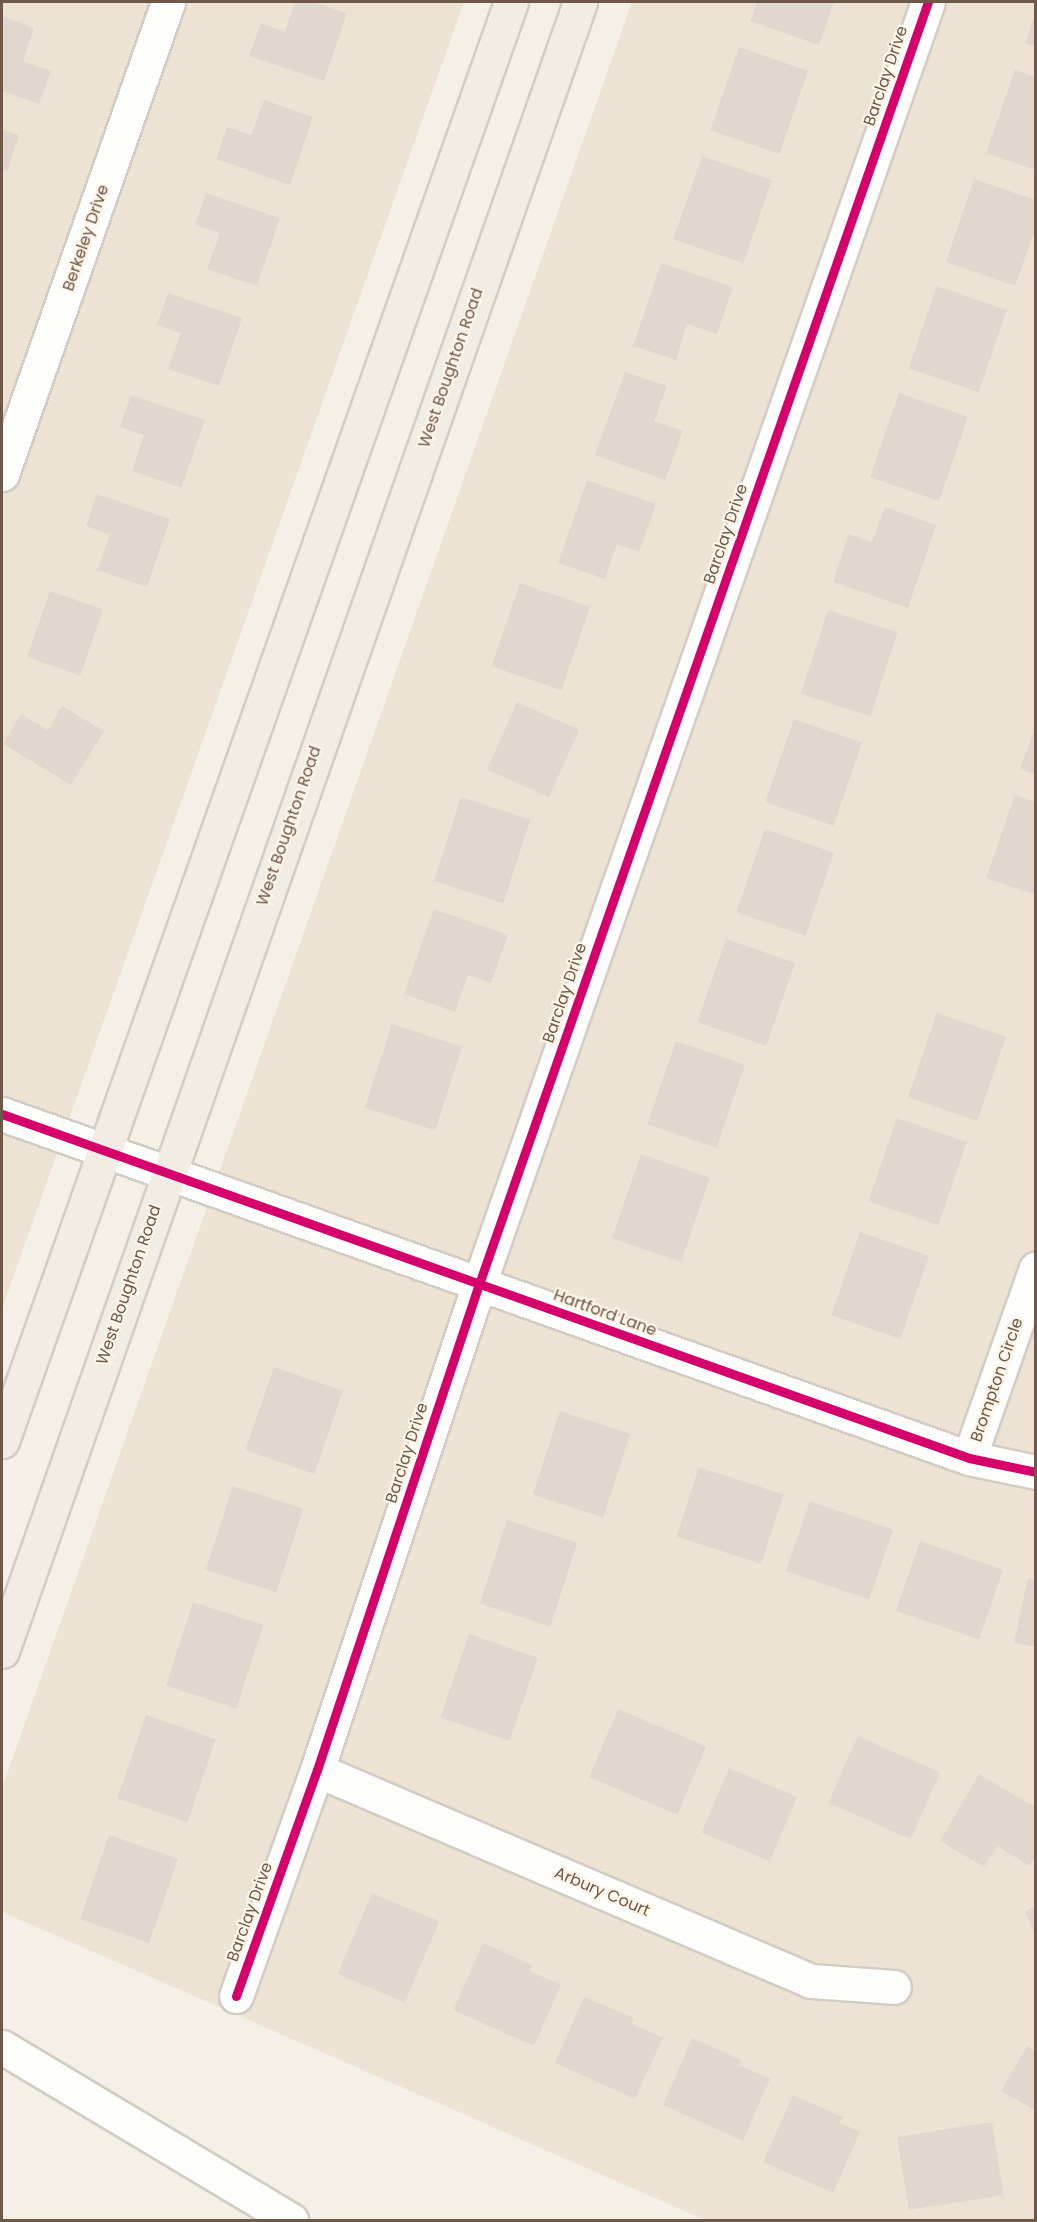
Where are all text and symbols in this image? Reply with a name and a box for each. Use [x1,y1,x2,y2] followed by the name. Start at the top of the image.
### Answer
[860,23,912,129] street label: Barclay Drive
[59,182,113,294] street label: Berkeley Drive
[415,286,487,450] street label: West Boughton Road
[700,481,752,587] street label: Barclay Drive
[253,744,325,908] street label: West Boughton Road
[539,940,591,1046] street label: Barclay Drive
[93,1203,165,1367] street label: West Boughton Road
[551,1285,659,1341] street label: Hartford Lane
[967,1316,1027,1444] street label: Brompton Circle
[382,1400,432,1506] street label: Barclay Drive
[223,1860,277,1964] street label: Barclay Drive
[551,1863,653,1921] street label: Arbury Court

